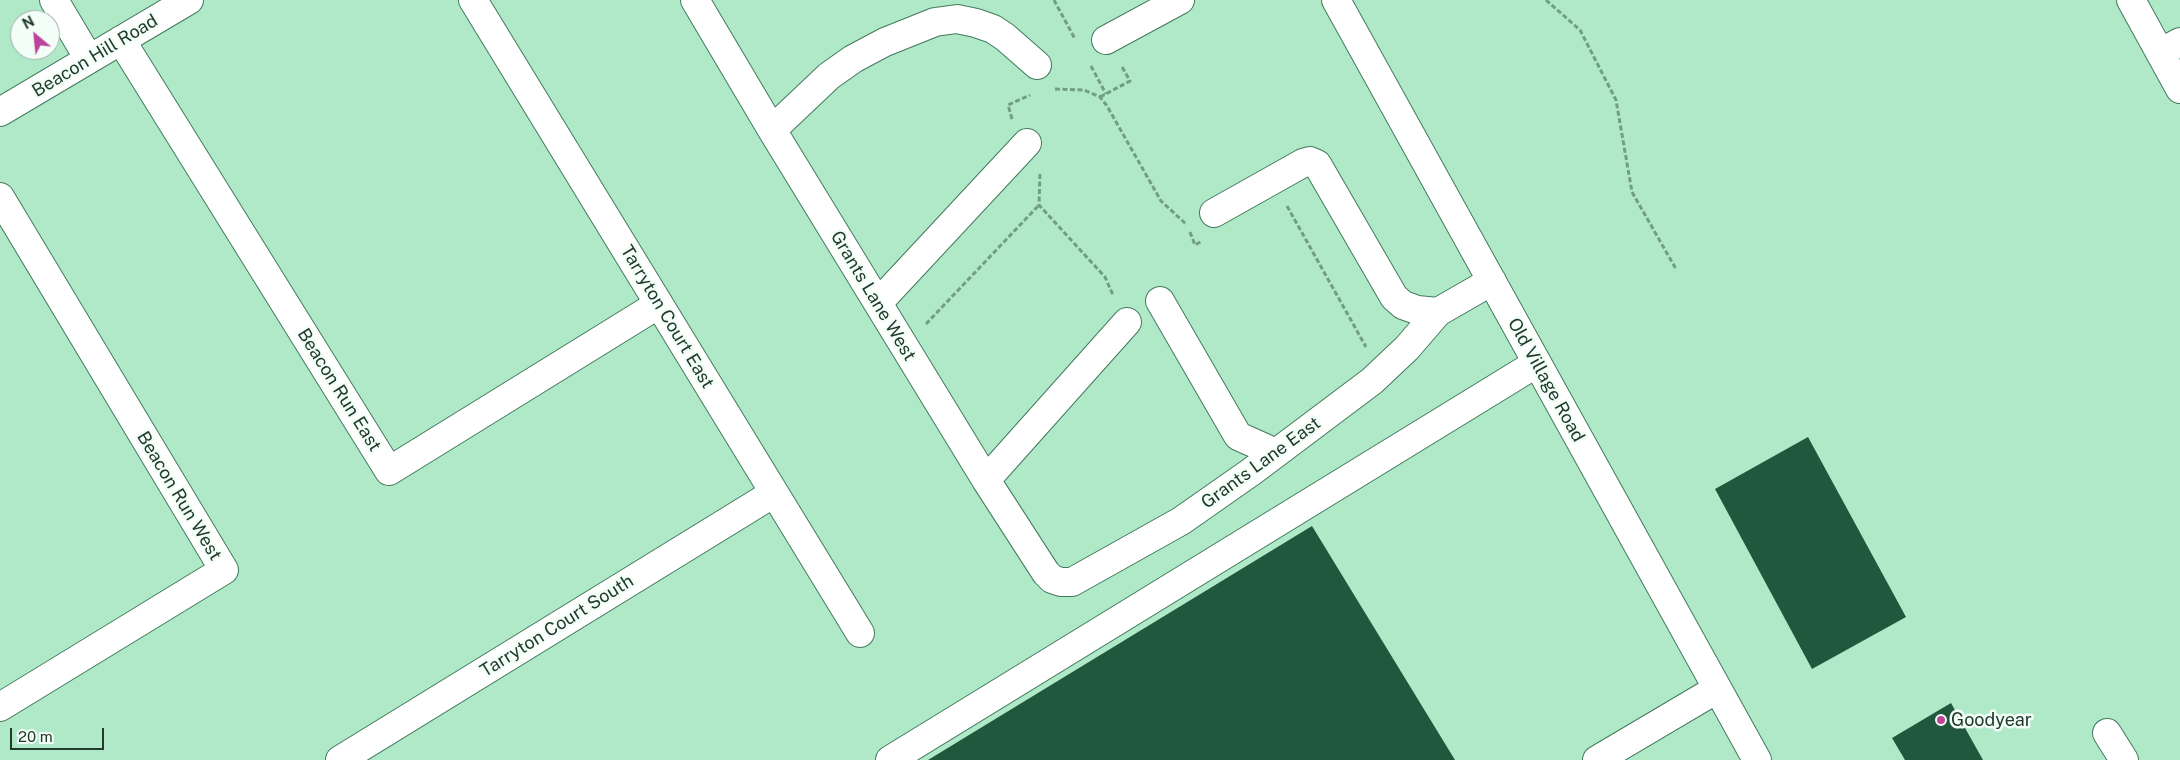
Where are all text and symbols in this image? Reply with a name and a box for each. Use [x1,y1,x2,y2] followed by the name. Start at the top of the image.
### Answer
[10,10,60,60] north arrow
[28,10,162,102] street label: Beacon Hill Road
[20,13,37,32] text: N
[826,227,920,365] street label: Grants Lane West
[616,241,718,393] street label: Tarryton Court East
[1503,314,1589,446] street label: Old Village Road
[292,324,386,456] street label: Beacon Run East
[1197,412,1325,514] street label: Grants Lane East
[132,428,226,564] street label: Beacon Run West
[476,570,638,682] street label: Tarryton Court South
[1951,709,2032,731] place label: Goodyear
[1935,714,1947,726] marker: Goodyear
[12,718,106,750] scale bar
[18,728,53,745] text: 20 m

